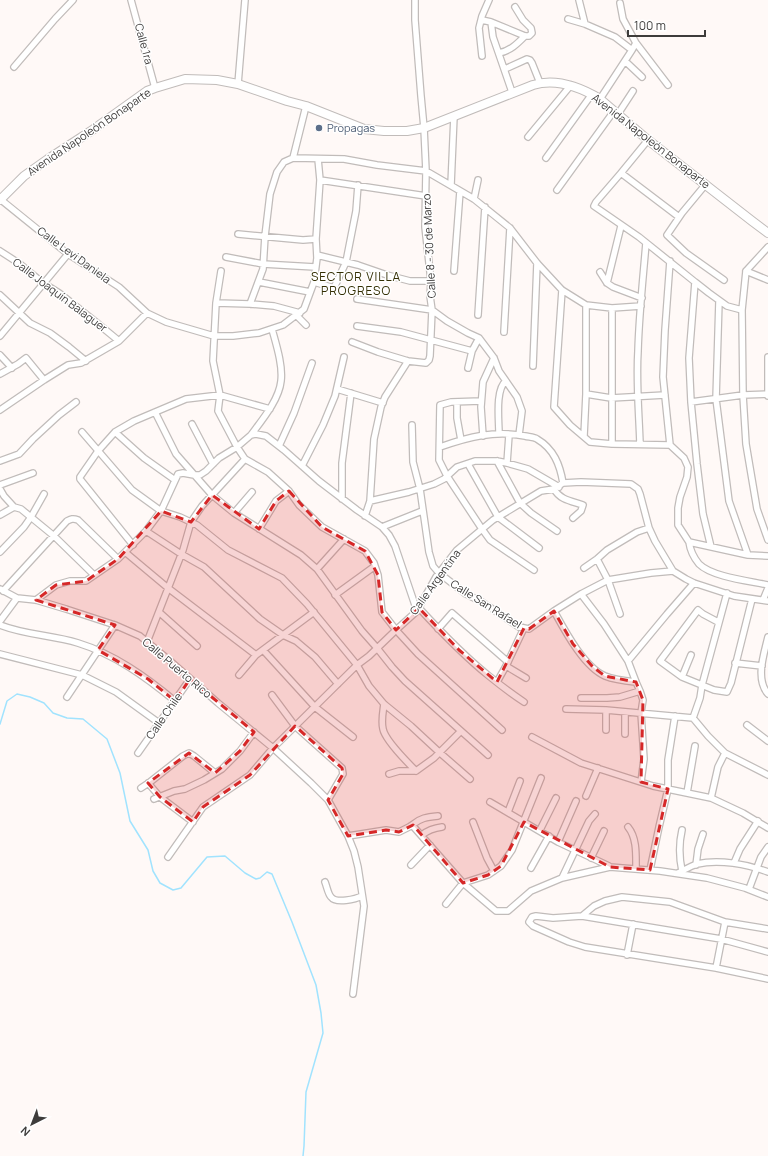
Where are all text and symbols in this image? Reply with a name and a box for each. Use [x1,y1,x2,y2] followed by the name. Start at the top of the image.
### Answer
[628,12,705,38] scale bar
[634,17,666,34] text: 100 m
[132,22,157,66] street label: Calle 1ra
[24,84,154,179] street label: Avenida Napoleón Bonaparte
[589,90,714,192] street label: Avenida Napoleón Bonaparte
[327,120,375,135] place label: Propagas
[314,123,324,133] marker: Propagas
[418,193,439,299] street label: Calle 8 - 30 de Marzo
[34,223,114,286] street label: Calle Levi Daniela
[10,254,111,335] street label: Calle Joaquín Balaguer
[311,268,401,299] district label: SECTOR VILLA PROGRESO
[406,546,463,617] street label: Calle Argentina
[448,576,525,631] street label: Calle San Rafael
[140,634,216,701] street label: Calle Puerto Rico
[142,689,185,742] street label: Calle Chile
[12,1104,52,1144] north arrow
[17,1124,33,1140] text: N

